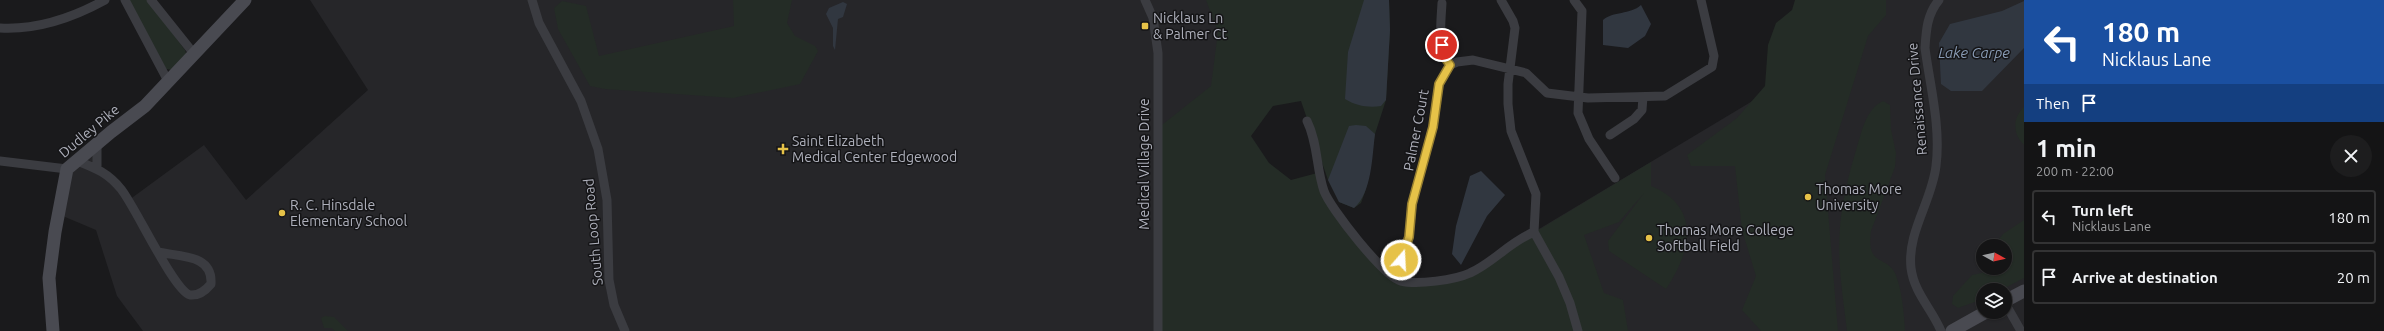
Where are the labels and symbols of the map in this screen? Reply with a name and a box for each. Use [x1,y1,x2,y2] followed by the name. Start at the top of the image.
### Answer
[1153,10,1227,42] place label: Nicklaus Ln & Palmer Ct
[1140,21,1150,31] marker: Nicklaus Ln & Palmer Ct
[1425,28,1459,62] pin
[1904,42,1930,156] street label: Renaissance Drive
[1938,44,2010,61] water label: Lake Carpe
[1400,87,1432,172] street label: Palmer Court
[1136,98,1152,230] street label: Medical Village Drive
[56,101,122,161] street label: Dudley Pike
[792,133,957,165] place label: Saint Elizabeth Medical Center Edgewood
[777,143,789,155] marker: Saint Elizabeth Medical Center Edgewood
[580,178,606,286] street label: South Loop Road
[1816,181,1902,213] place label: Thomas More University
[1803,192,1813,202] marker: Thomas More University
[290,197,408,229] place label: R. C. Hinsdale Elementary School
[277,208,287,218] marker: R. C. Hinsdale Elementary School
[1657,222,1794,254] place label: Thomas More College Softball Field
[1644,233,1654,243] marker: Thomas More College Softball Field
[1380,239,1422,281] position arrow
[1976,239,2012,275] north arrow

